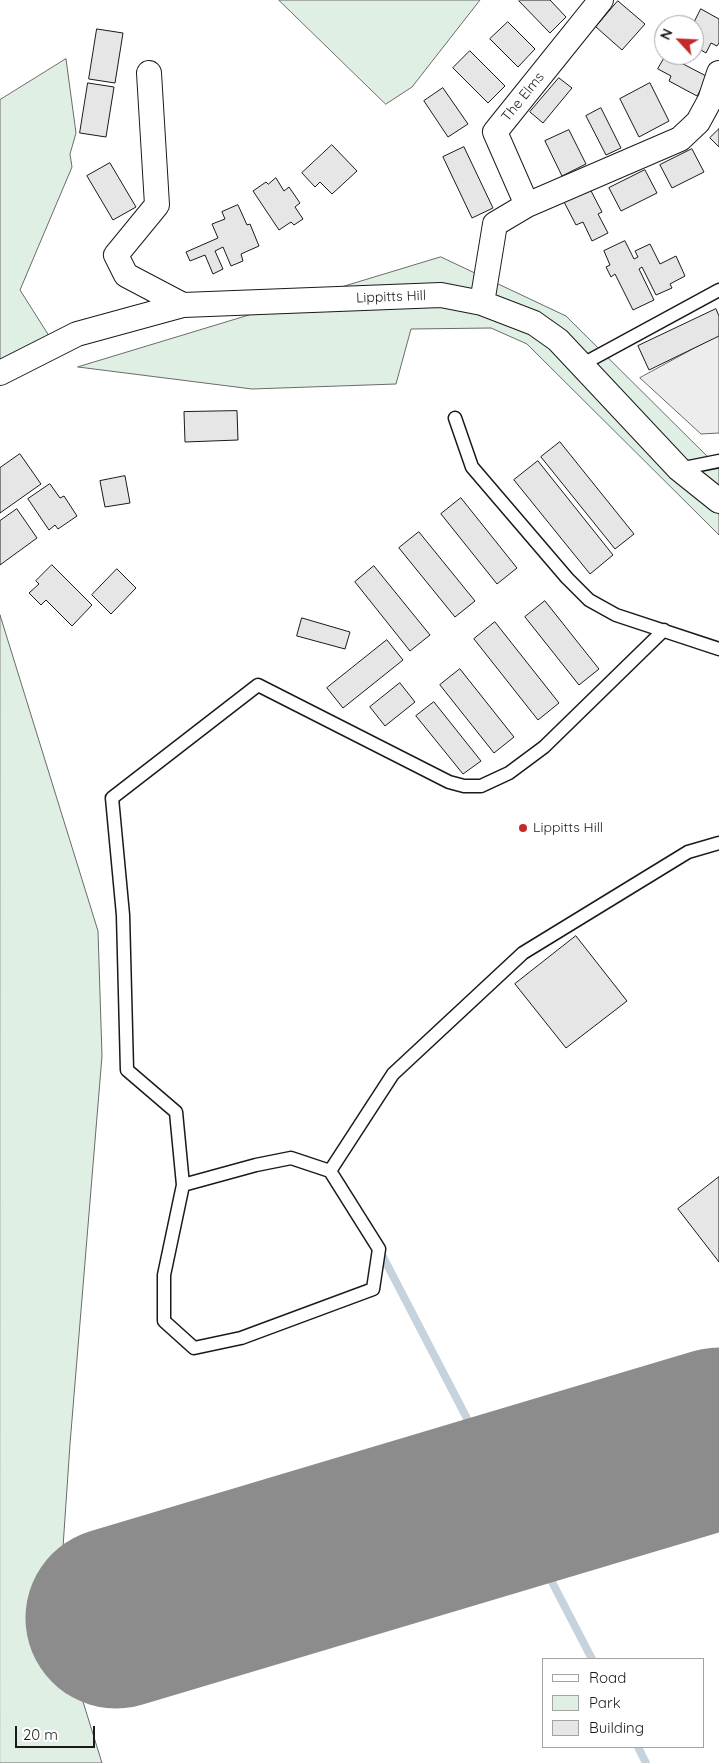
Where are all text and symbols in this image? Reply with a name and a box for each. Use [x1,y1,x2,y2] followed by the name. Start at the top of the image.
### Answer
[654,15,704,65] north arrow
[656,26,677,43] text: N
[498,69,548,125] street label: The Elms
[356,287,426,307] street label: Lippitts Hill
[533,820,603,836] place label: Lippitts Hill
[517,822,529,834] marker: Lippitts Hill
[542,1658,704,1748] legend
[589,1668,626,1687] text: Road
[589,1693,621,1712] text: Park
[18,1716,98,1748] scale bar
[589,1718,644,1737] text: Building
[23,1725,58,1744] text: 20 m

